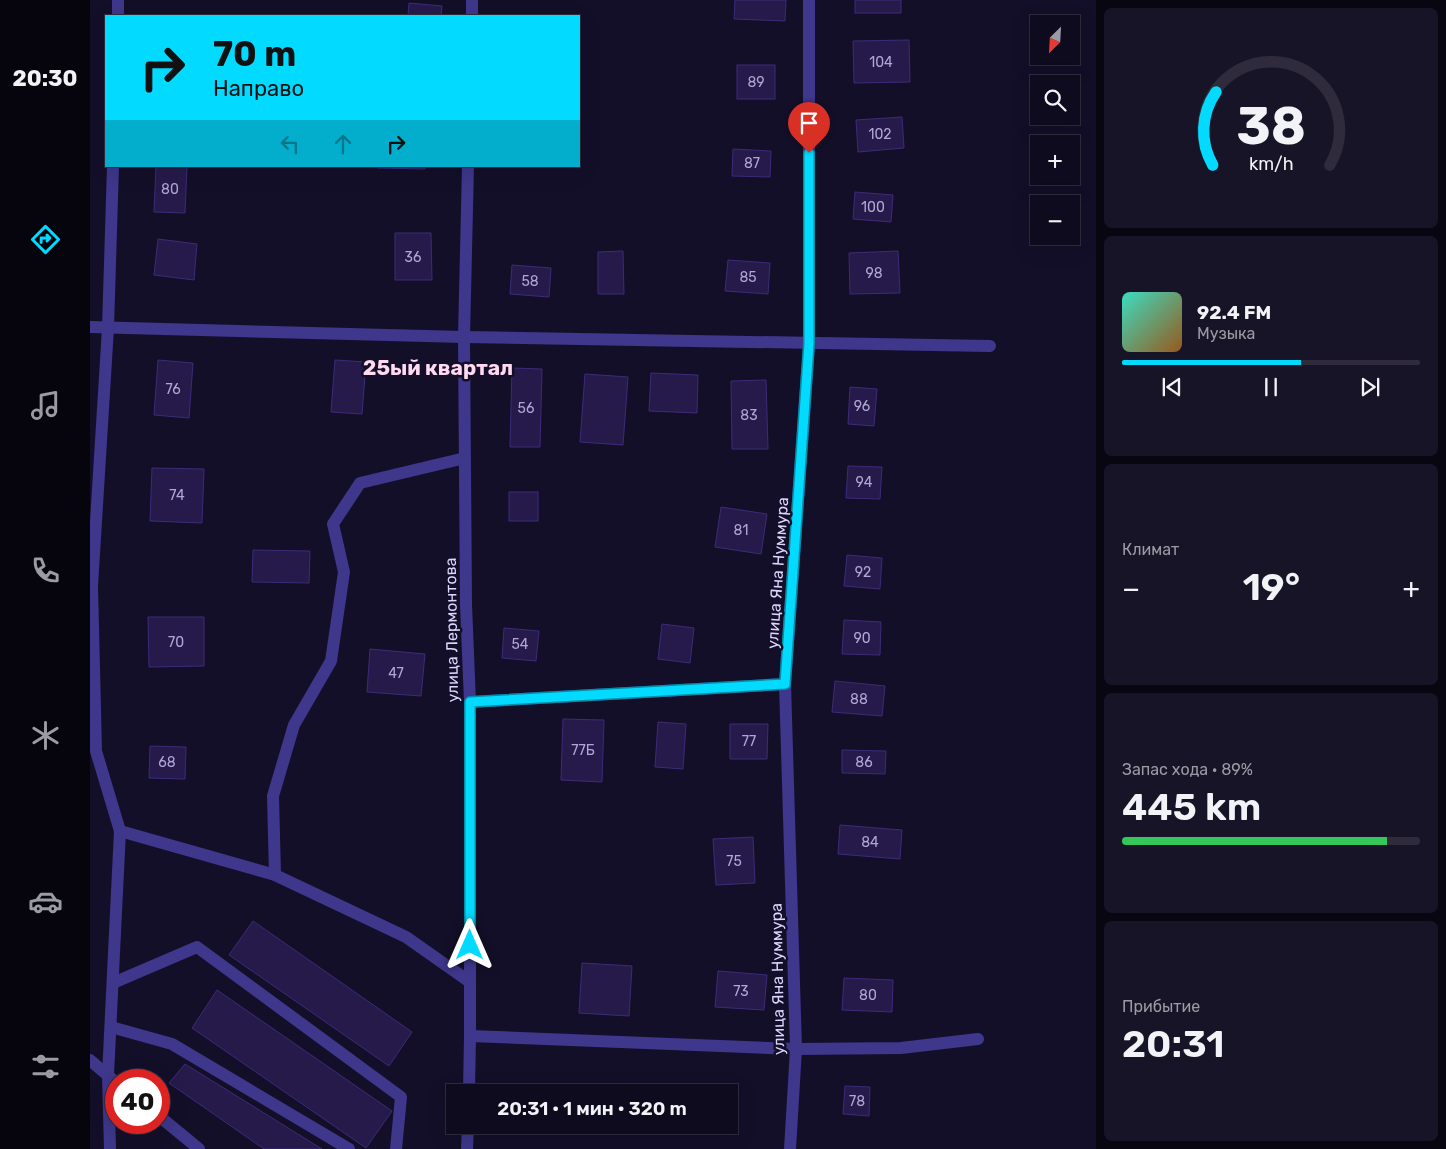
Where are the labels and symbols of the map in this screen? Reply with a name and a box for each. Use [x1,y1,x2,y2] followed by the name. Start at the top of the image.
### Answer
[1030,15,1080,65] north arrow
[869,54,893,71] house number: 104
[747,74,765,91] house number: 89
[788,102,830,153] pin
[868,126,892,143] house number: 102
[744,155,760,172] house number: 87
[161,181,179,198] house number: 80
[861,199,885,216] house number: 100
[405,249,421,266] house number: 36
[865,265,883,282] house number: 98
[739,269,757,286] house number: 85
[521,273,539,290] house number: 58
[363,355,513,380] district label: 25ый квартал
[165,381,181,398] house number: 76
[854,398,870,415] house number: 96
[518,400,534,417] house number: 56
[740,407,758,424] house number: 83
[856,474,873,491] house number: 94
[169,487,185,504] house number: 74
[763,496,792,650] street label: улица Яна Нуммура
[734,522,748,539] house number: 81
[441,557,462,703] street label: улица Лермонтова
[855,564,871,581] house number: 92
[853,630,871,647] house number: 90
[168,634,184,651] house number: 70
[511,636,529,653] house number: 54
[388,665,404,682] house number: 47
[850,691,868,708] house number: 88
[742,733,756,750] house number: 77
[571,742,595,759] house number: 77Б
[158,754,176,771] house number: 68
[855,754,873,771] house number: 86
[861,834,879,851] house number: 84
[726,853,742,870] house number: 75
[767,903,788,1055] street label: улица Яна Нуммура
[443,918,495,970] position arrow
[733,983,749,1000] house number: 73
[859,987,877,1004] house number: 80
[105,1069,170,1134] speed limit sign: 40
[849,1093,865,1110] house number: 78

